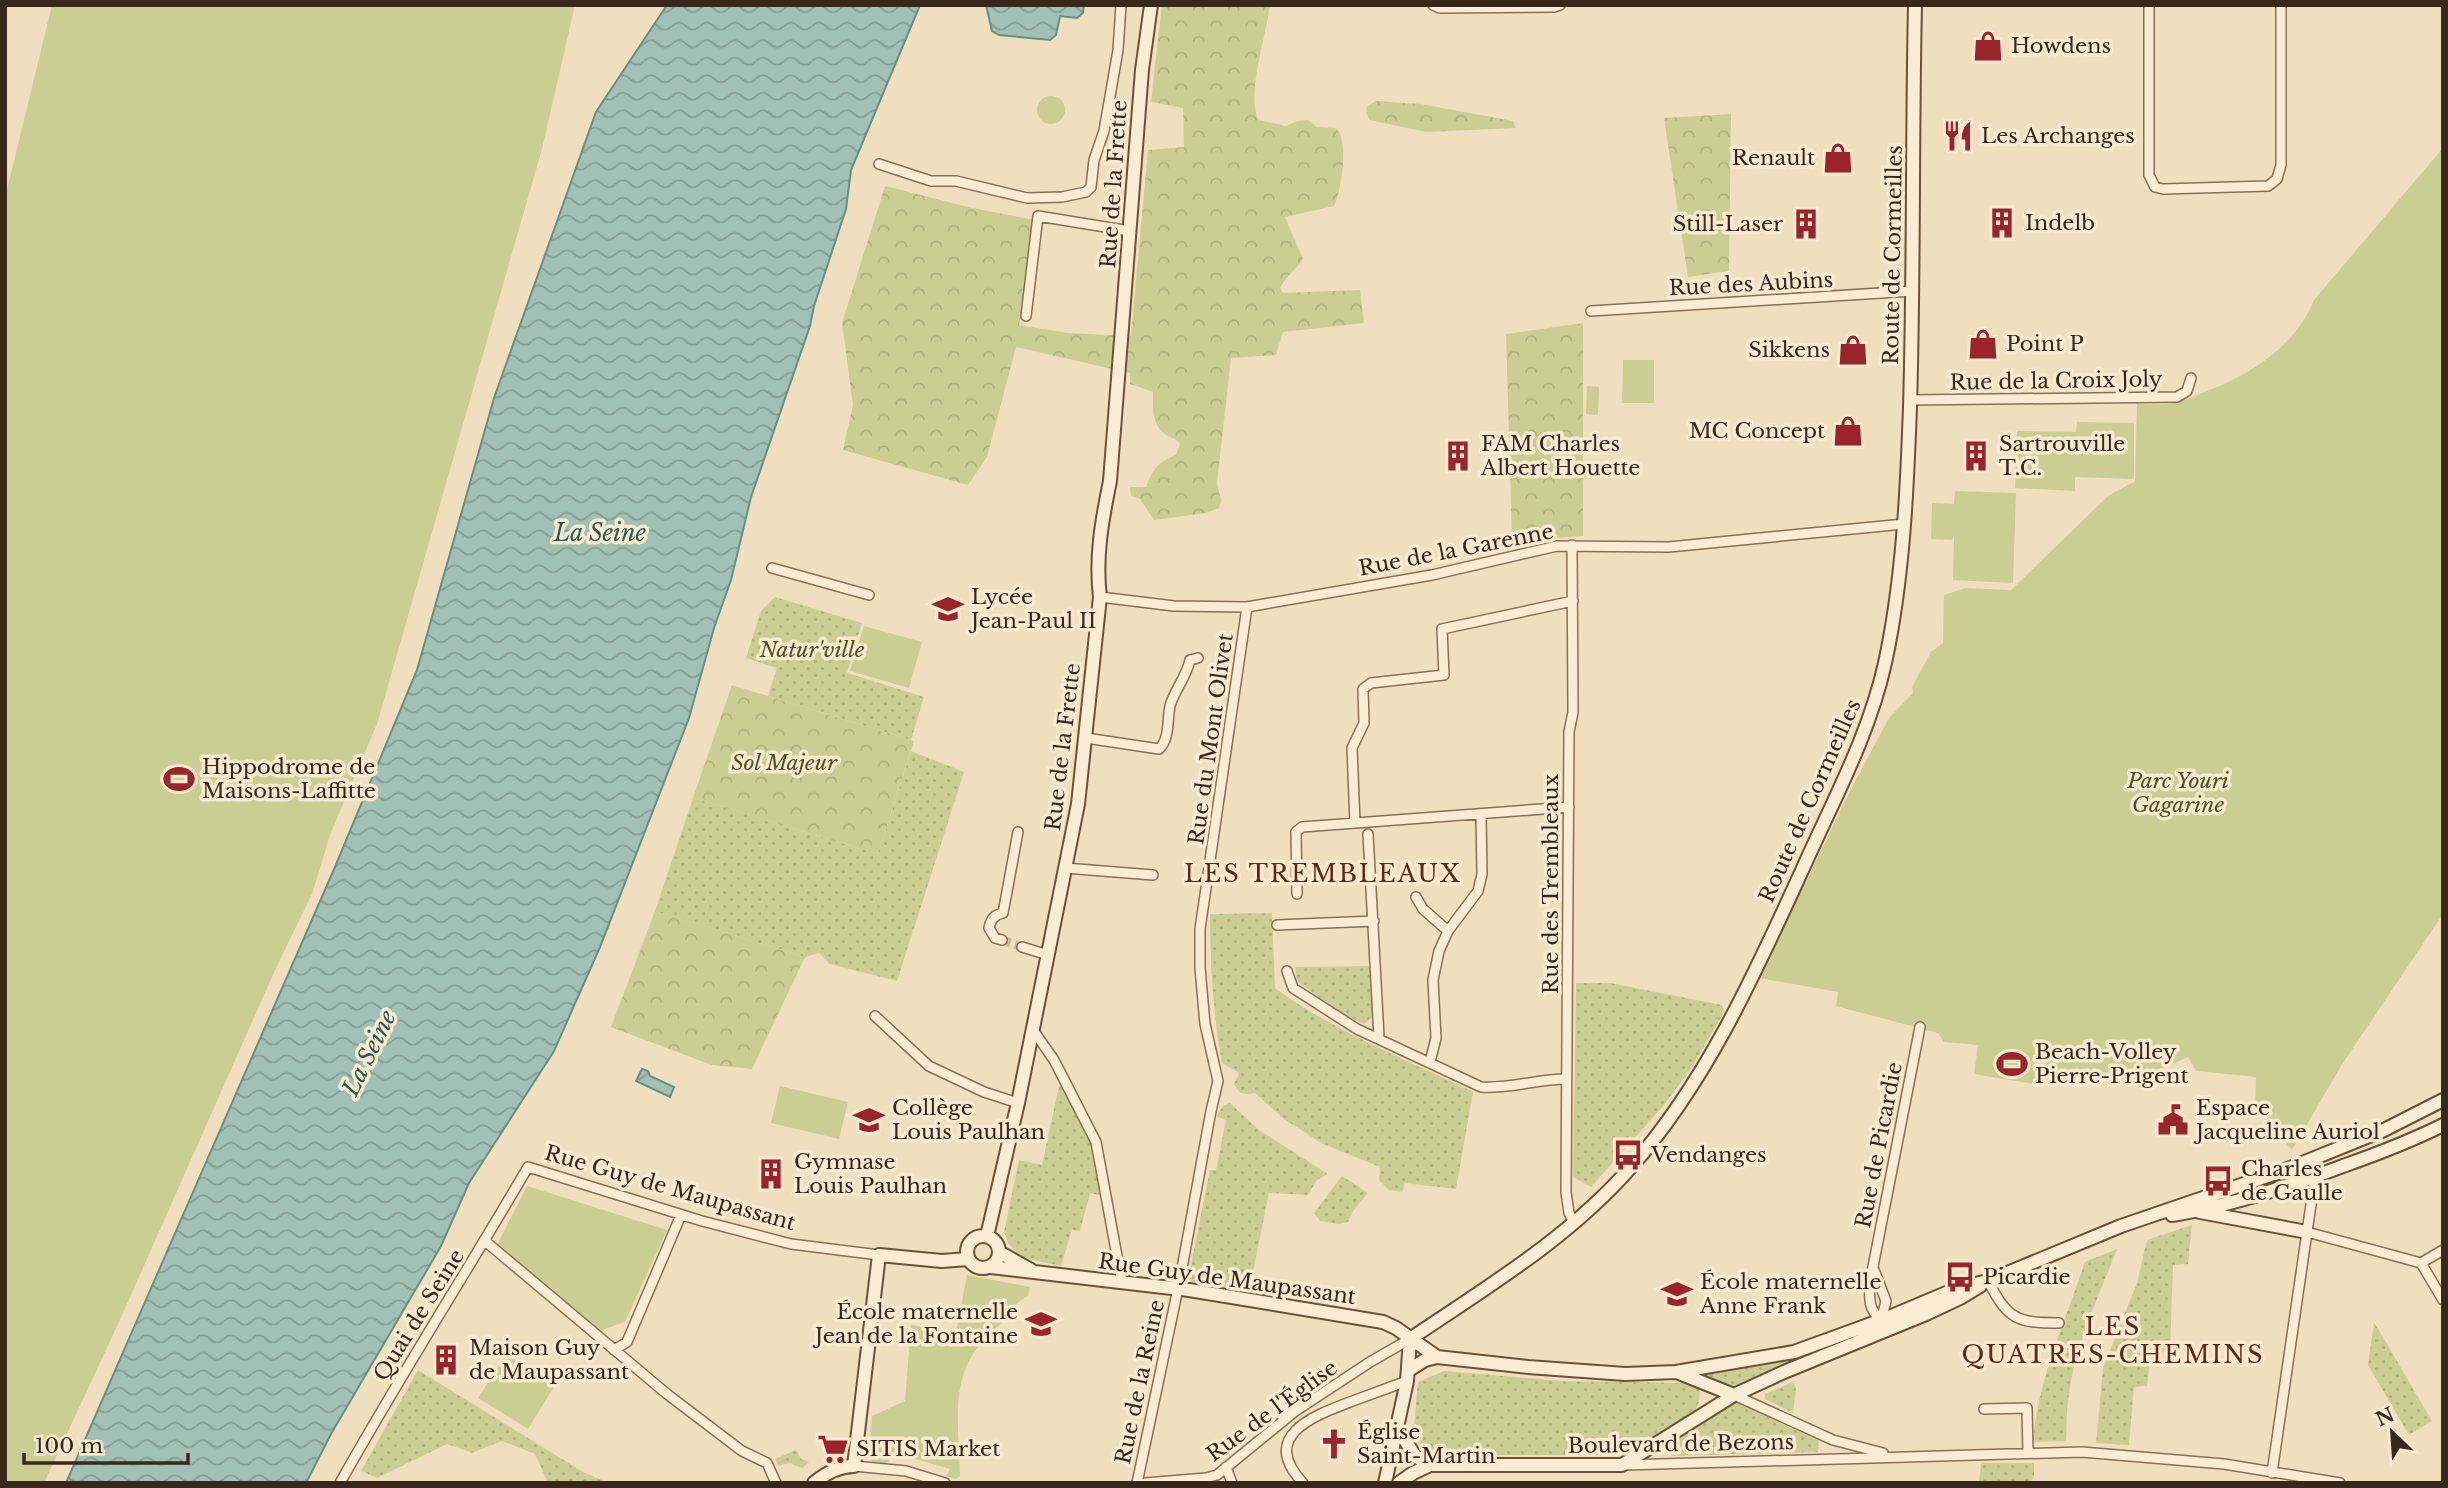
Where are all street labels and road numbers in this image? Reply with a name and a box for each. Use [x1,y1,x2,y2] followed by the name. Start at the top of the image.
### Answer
[1095,99,1133,269] street label: Rue de la Frette
[1878,145,1908,365] street label: Route de Cormeilles
[1668,267,1834,301] street label: Rue des Aubins
[1949,366,2163,396] street label: Rue de la Croix Joly
[1356,518,1556,582] street label: Rue de la Garenne
[1183,632,1239,846] street label: Rue du Mont Olivet
[1040,662,1086,832] street label: Rue de la Frette
[1753,695,1867,907] street label: Route de Cormeilles
[1538,774,1564,994] street label: Rue des Trembleaux
[1850,1060,1908,1230] street label: Rue de Picardie
[542,1140,798,1236] street label: Rue Guy de Maupassant
[368,1244,470,1386] street label: Quai de Seine
[1097,1248,1357,1310] street label: Rue Guy de Maupassant
[1110,1297,1170,1467] street label: Rue de la Reine
[1201,1355,1343,1467] street label: Rue de l'Église
[1568,1429,1794,1459] street label: Boulevard de Bezons

